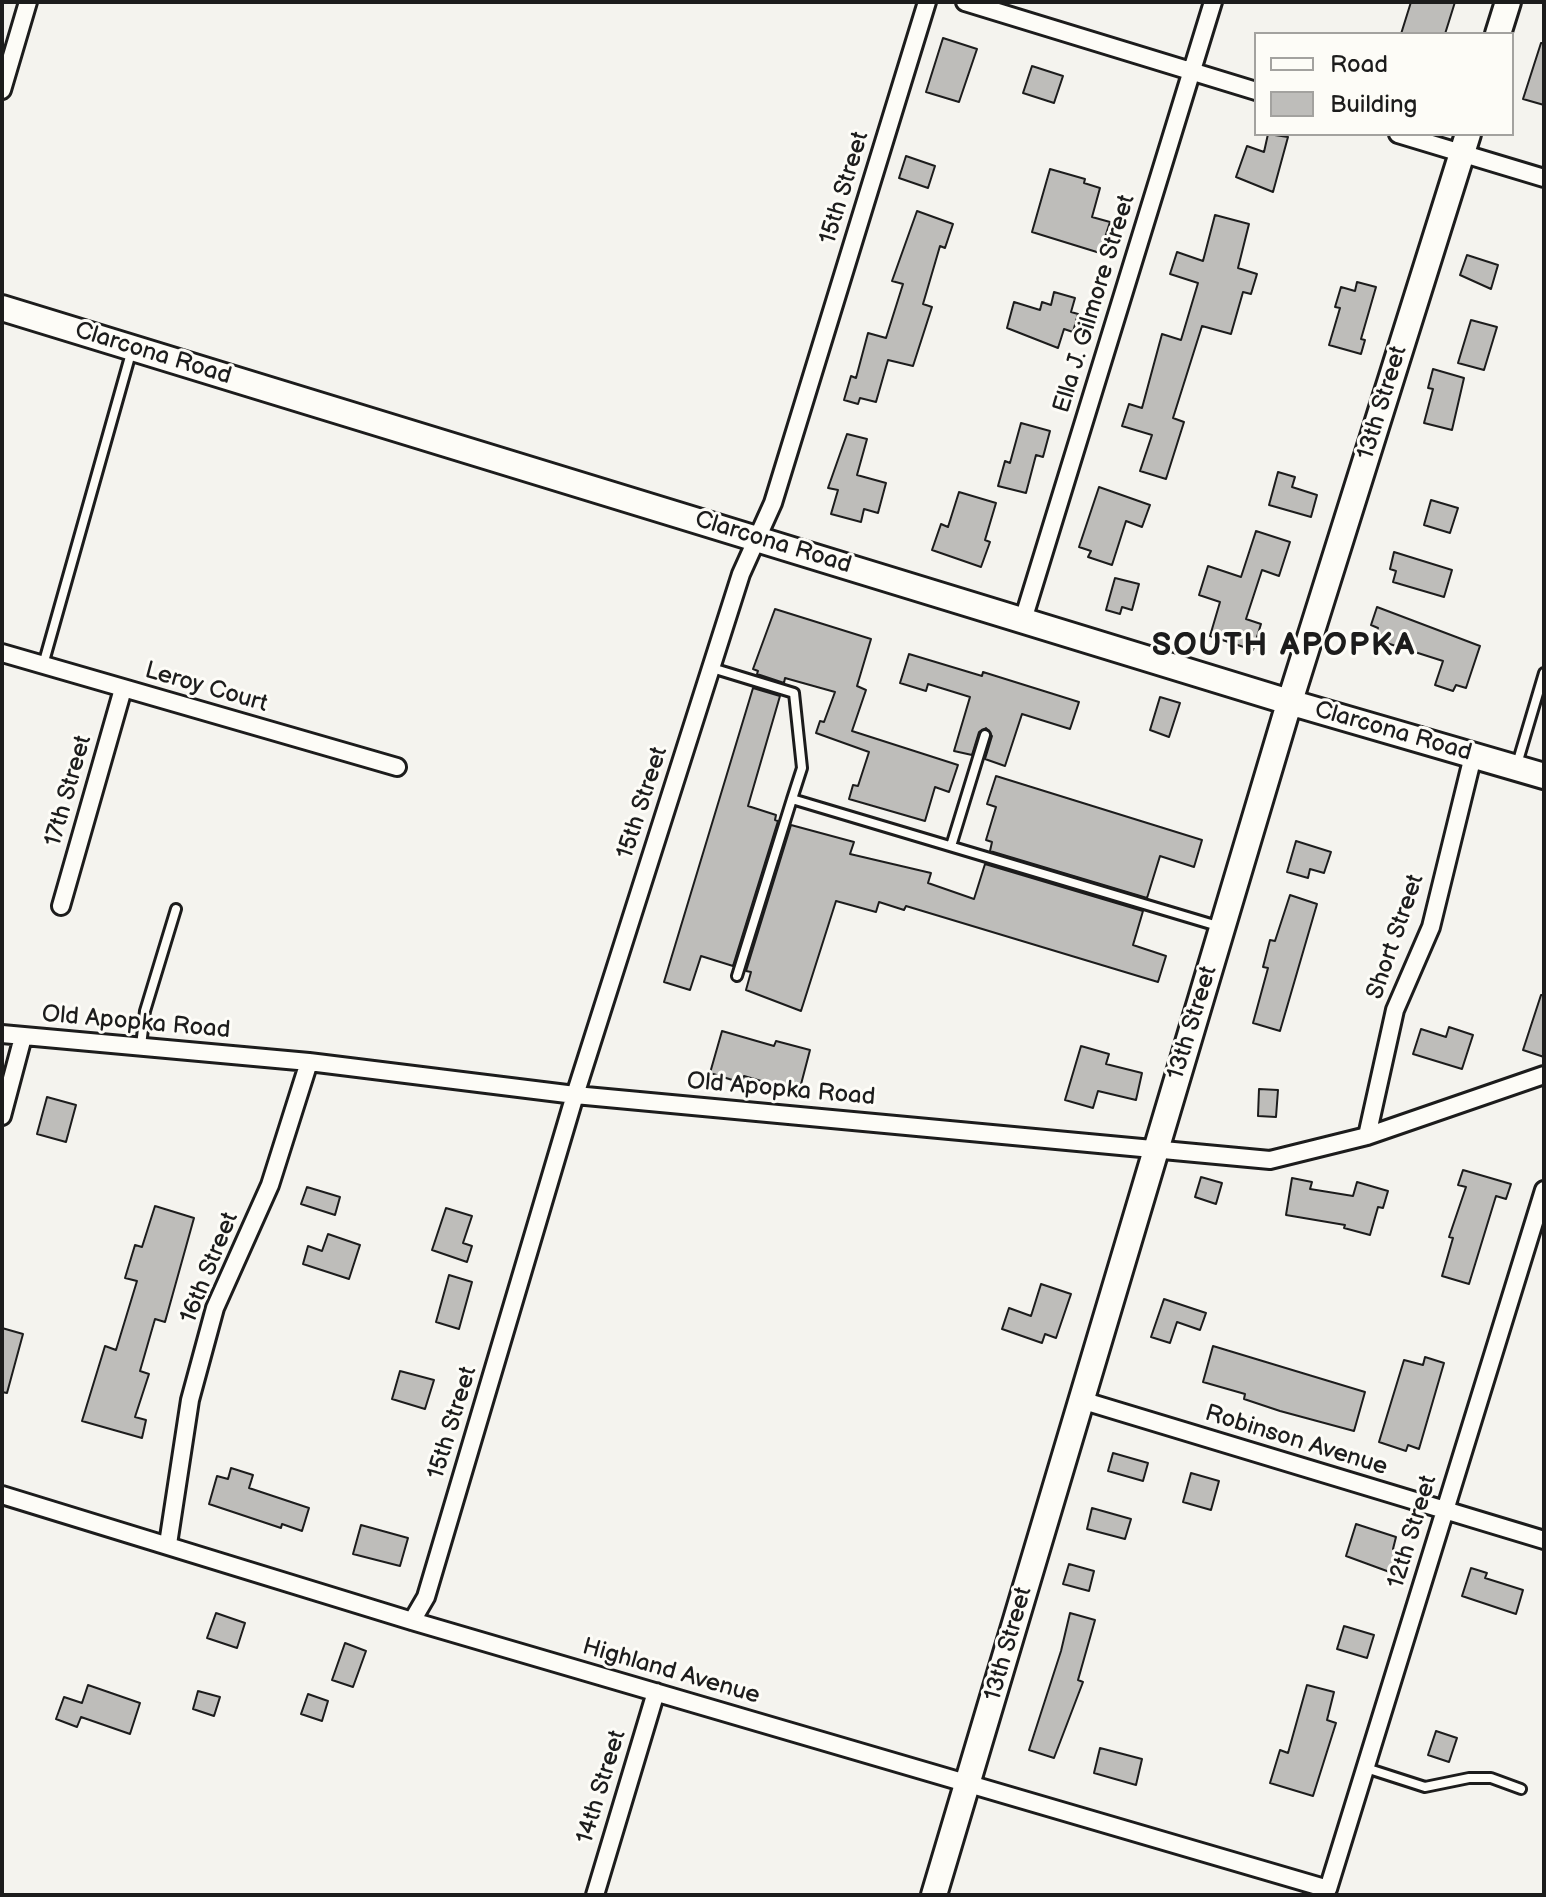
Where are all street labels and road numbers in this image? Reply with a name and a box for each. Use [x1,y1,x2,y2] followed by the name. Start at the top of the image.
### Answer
[814,128,876,248] street label: 15th Street
[1048,191,1142,417] street label: Ella J. Gilmore Street
[71,317,235,391] street label: Clarcona Road
[1352,343,1414,463] street label: 13th Street
[691,506,855,580] street label: Clarcona Road
[141,657,271,719] street label: Leroy Court
[1311,696,1475,768] street label: Clarcona Road
[39,732,99,850] street label: 17th Street
[611,743,675,863] street label: 15th Street
[1361,871,1431,1003] street label: Short Street
[1162,963,1224,1083] street label: 13th Street
[40,1000,232,1046] street label: Old Apopka Road
[685,1067,877,1113] street label: Old Apopka Road
[175,1208,245,1328] street label: 16th Street
[422,1363,484,1483] street label: 15th Street
[1201,1400,1391,1482] street label: Robinson Avenue
[1382,1472,1444,1592] street label: 12th Street
[979,1584,1039,1704] street label: 13th Street
[579,1633,763,1711] street label: Highland Avenue
[571,1727,633,1847] street label: 14th Street

